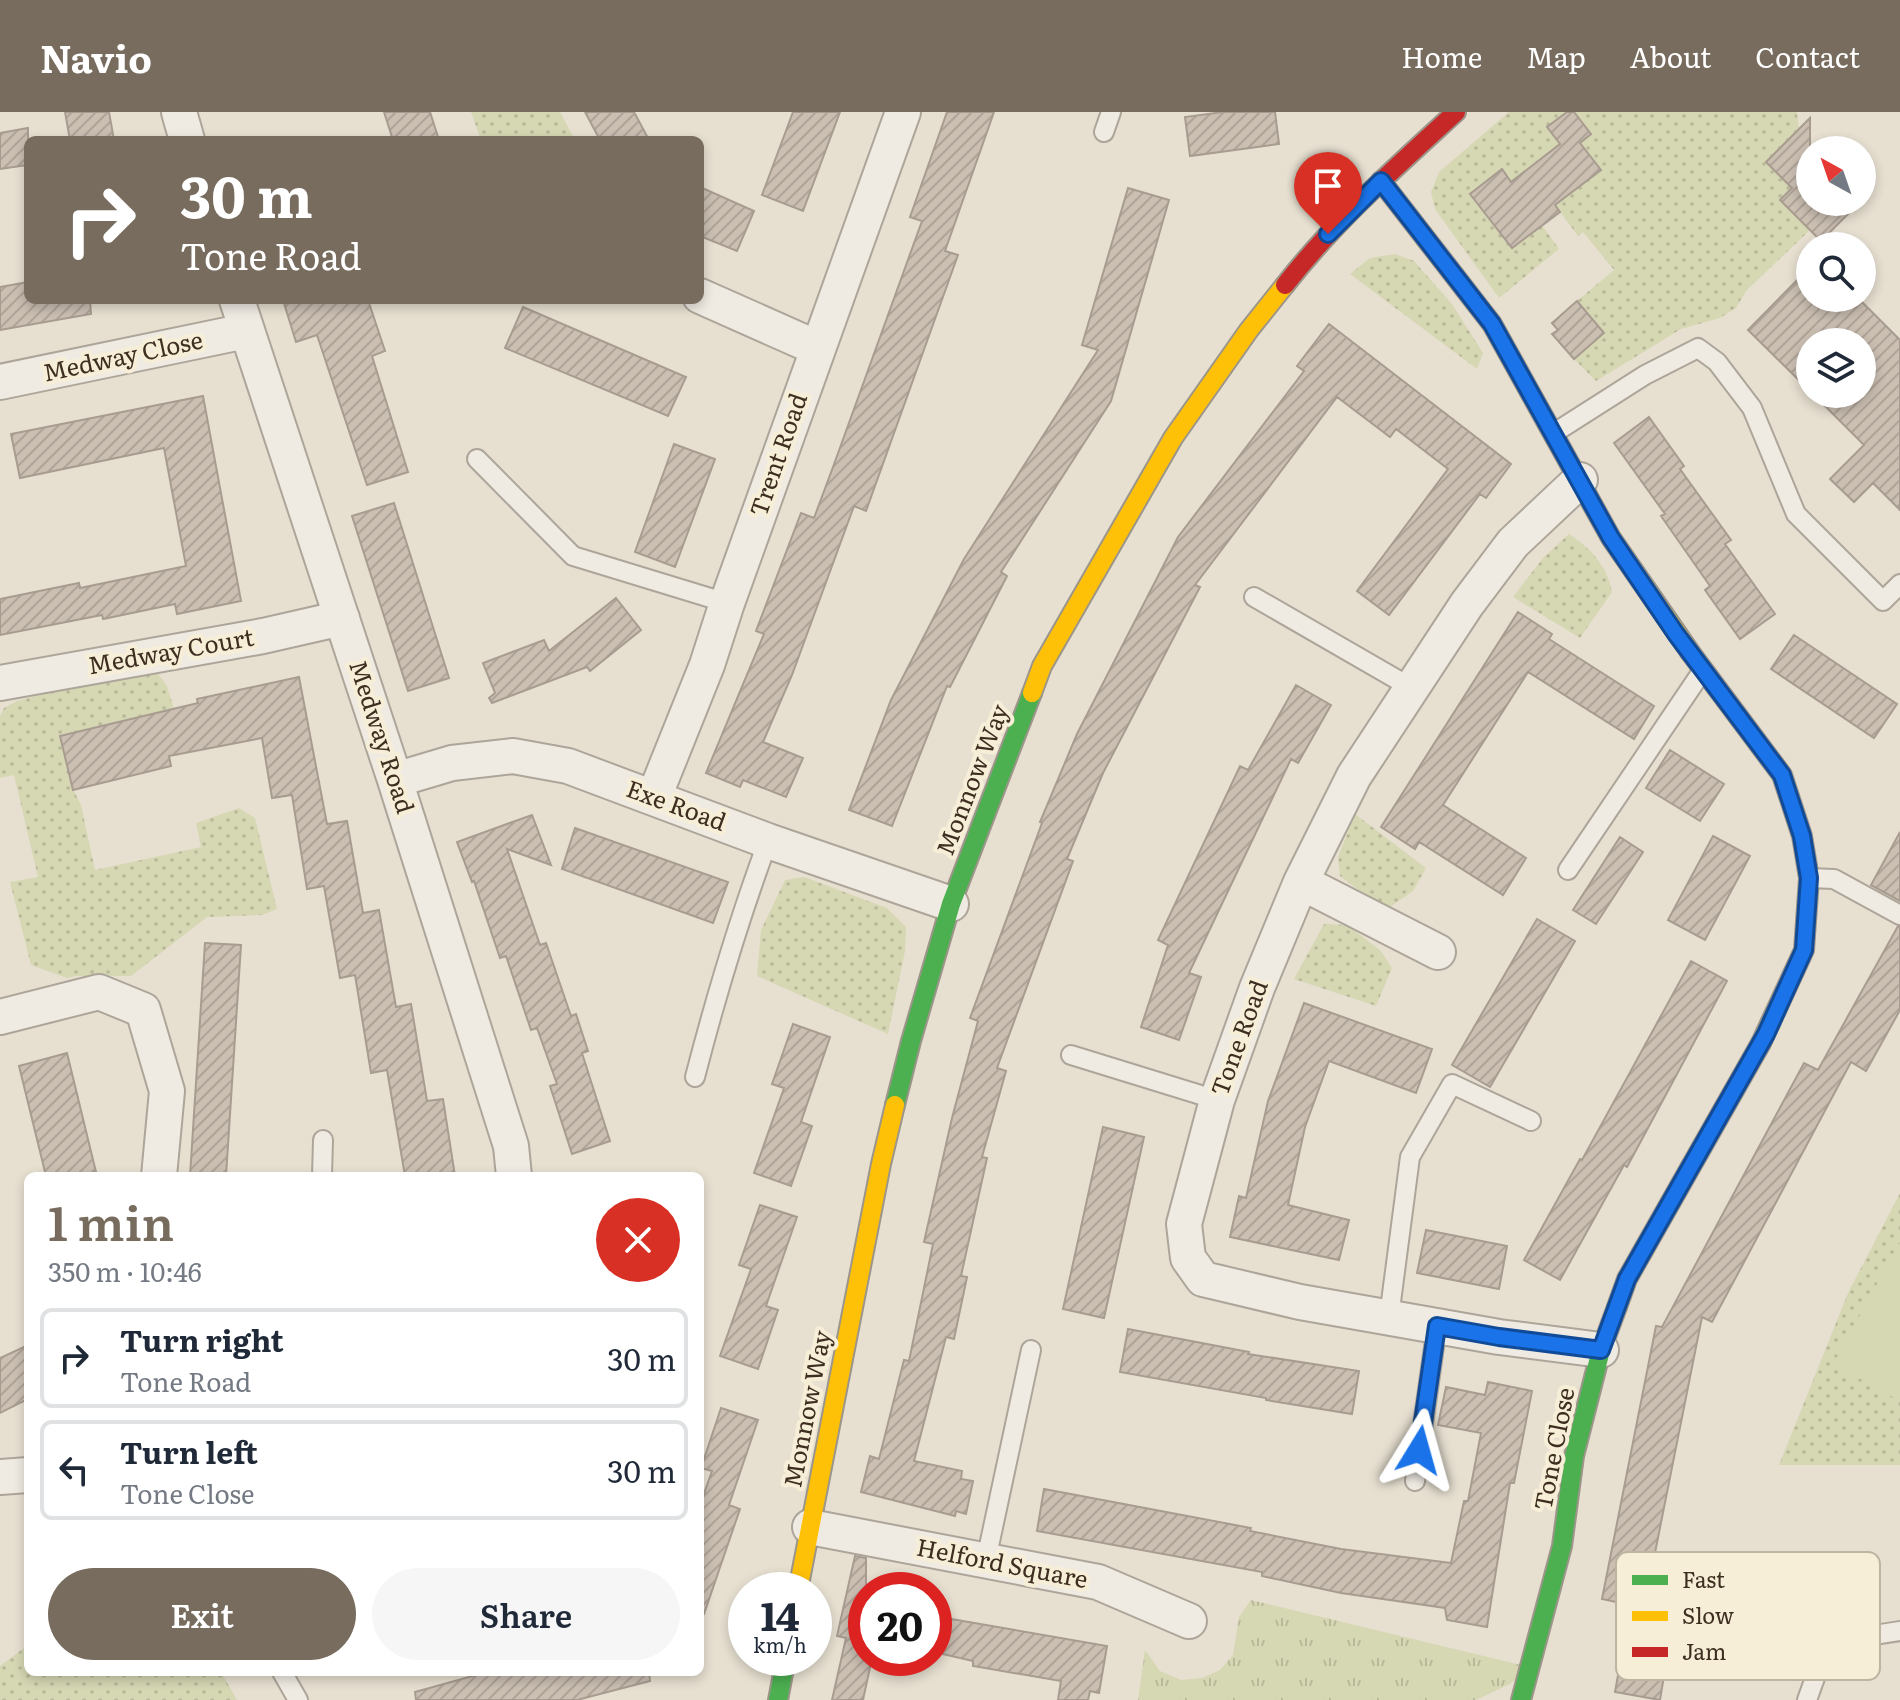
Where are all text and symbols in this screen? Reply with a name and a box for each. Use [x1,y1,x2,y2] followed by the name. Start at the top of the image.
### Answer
[40,28,152,85] text: Navio
[1401,35,1482,77] text: Home
[1526,35,1586,77] text: Map
[1630,35,1711,77] text: About
[1755,35,1860,77] text: Contact
[1796,136,1876,216] north arrow
[1796,136,1876,408] map controls
[180,152,313,235] text: 30 m
[1294,152,1362,234] pin
[1306,164,1350,208] icon: arrive
[48,168,152,272] icon: right
[180,228,362,281] text: Tone Road
[1796,232,1876,312] button: search
[39,321,206,389] street label: Medway Close
[1796,328,1876,408] button: layers
[739,388,814,521] street label: Trent Road
[85,618,257,681] street label: Medway Court
[342,655,425,818] street label: Medway Road
[926,698,1016,860] street label: Monnow Way
[622,769,732,838] street label: Exe Road
[1200,974,1275,1100] street label: Tone Road
[48,1185,174,1256] text: 1 min
[596,1198,680,1282] button: close
[48,1251,202,1290] text: 350 m · 10:46
[120,1317,284,1361] text: Turn right
[773,1327,838,1490] street label: Monnow Way
[52,1336,96,1380] icon: right
[607,1336,676,1380] text: 30 m
[120,1361,251,1400] text: Tone Road
[1524,1384,1582,1513] street label: Tone Close
[1377,1408,1461,1492] position arrow
[120,1429,258,1473] text: Turn left
[52,1448,96,1492] icon: left
[607,1448,676,1492] text: 30 m
[120,1473,255,1512] text: Tone Close
[914,1528,1091,1595] street label: Helford Square
[1616,1552,1880,1680] legend
[1682,1562,1725,1595] text: Fast
[48,1568,356,1660] button: Exit
[372,1568,680,1660] button: Share
[848,1572,952,1676] speed limit sign: 20
[760,1584,800,1643] text: 14
[1682,1598,1734,1631] text: Slow
[753,1629,807,1659] text: km/h
[1682,1634,1726,1667] text: Jam

